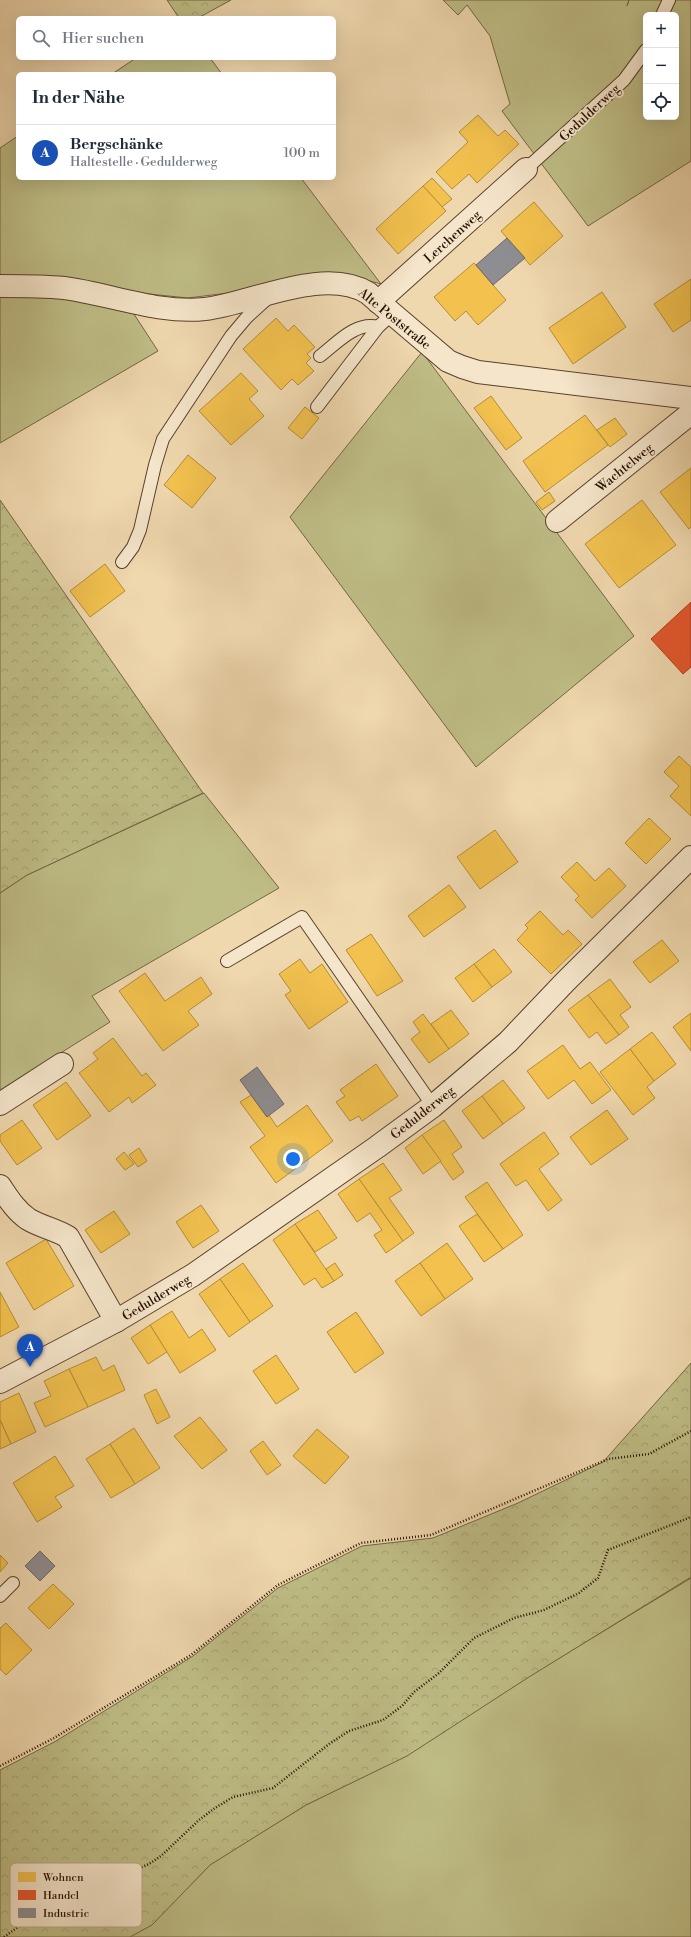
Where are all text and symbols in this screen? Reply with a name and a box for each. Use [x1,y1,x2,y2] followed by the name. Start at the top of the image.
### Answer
[643,12,679,120] map controls
[643,12,679,48] button: +
[16,16,336,60] search box
[30,27,52,49] icon: search
[62,29,144,48] text: Hier suchen
[643,48,679,84] button: −
[556,80,624,145] street label: Gedulderweg
[643,84,679,120] button: locate
[32,87,125,109] text: In der Nähe
[70,135,163,154] text: Bergschänke
[40,145,50,161] text: A
[284,145,320,161] text: 100 m
[70,154,218,170] text: Haltestelle · Gedulderweg
[421,207,485,267] street label: Lerchenweg
[354,284,434,353] street label: Alte Poststraße
[592,440,657,496] street label: Wachtelweg
[387,1083,458,1143] street label: Gedulderweg
[283,1149,303,1169] your location
[119,1271,194,1325] street label: Gedulderweg
[17,1334,43,1367] pin: A
[10,1863,142,1927] legend
[42,1871,84,1885] text: Wohnen
[43,1889,80,1903] text: Handel
[43,1907,90,1921] text: Industrie

